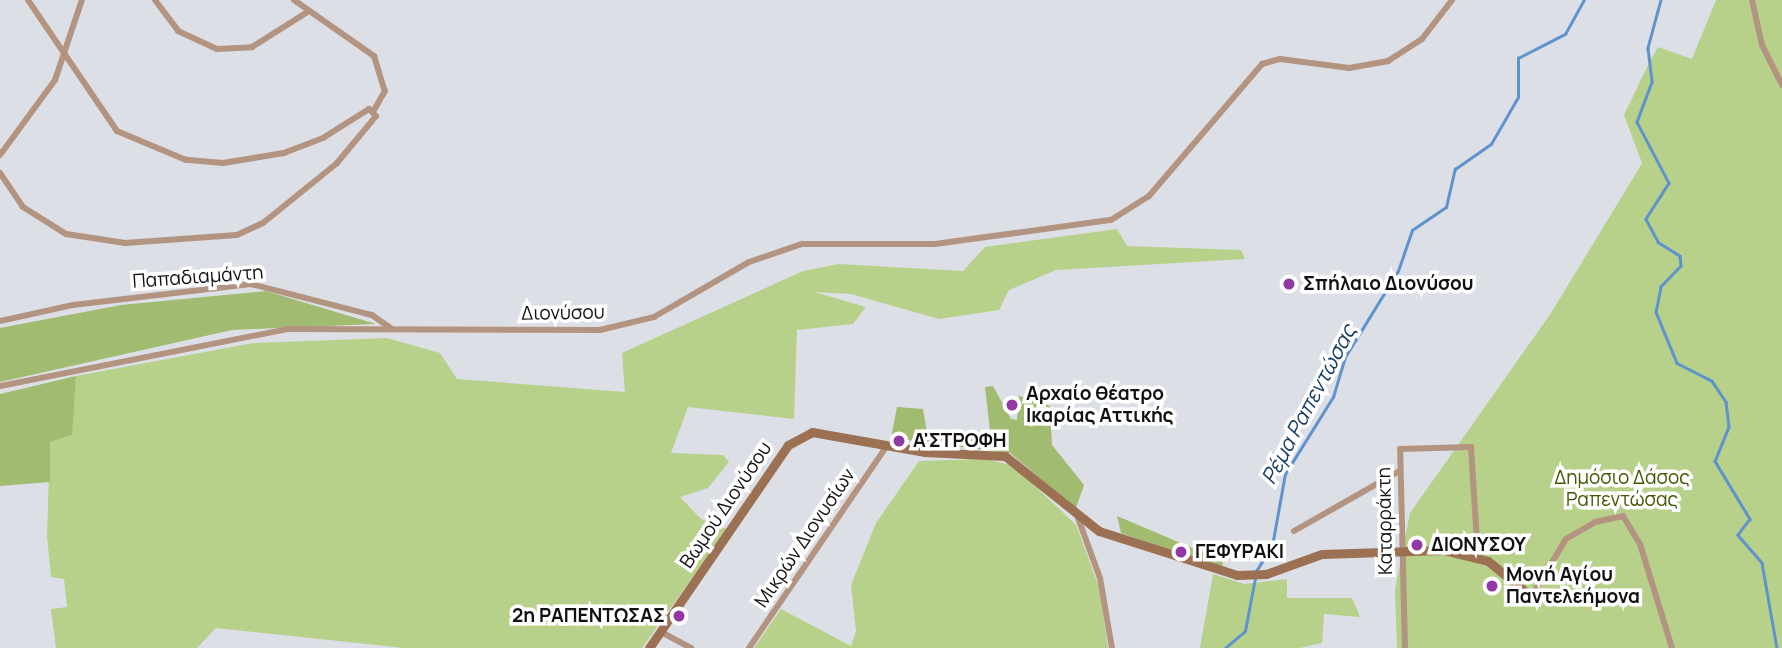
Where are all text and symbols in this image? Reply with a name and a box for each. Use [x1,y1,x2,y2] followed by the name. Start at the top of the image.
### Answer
[132,261,264,293] street label: Παπαδιαμάντη
[1303,273,1474,295] place label: Σπήλαιο Διονύσου
[1281,276,1297,292] marker: Σπήλαιο Διονύσου
[521,301,605,325] street label: Διονύσου
[1255,320,1361,488] water label: Ρέμα Ραπεντώσας
[1026,383,1174,427] place label: Αρχαίο θέατρο Ικαρίας Αττικής
[1004,397,1020,413] marker: Αρχαίο θέατρο Ικαρίας Αττικής
[913,430,1006,452] place label: Α'ΣΤΡΟΦΗ
[891,433,907,449] marker: Α'ΣΤΡΟΦΗ
[675,438,777,572] street label: Βωμού Διονύσου
[750,464,860,612] street label: Μικρών Διονυσίων
[1373,467,1397,575] street label: Καταρράκτη
[1554,467,1690,511] park label: Δημόσιο Δάσος Ραπεντώσας
[1431,534,1526,556] place label: ΔΙΟΝΥΣΟΥ
[1409,537,1425,553] marker: ΔΙΟΝΥΣΟΥ
[1195,541,1284,563] place label: ΓΕΦΥΡΑΚΙ
[1173,544,1189,560] marker: ΓΕΦΥΡΑΚΙ
[1506,564,1640,608] place label: Μονή Αγίου Παντελεήμονα
[1484,578,1500,594] marker: Μονή Αγίου Παντελεήμονα
[512,605,665,627] place label: 2η ΡΑΠΕΝΤΩΣΑΣ
[671,608,687,624] marker: 2η ΡΑΠΕΝΤΩΣΑΣ

